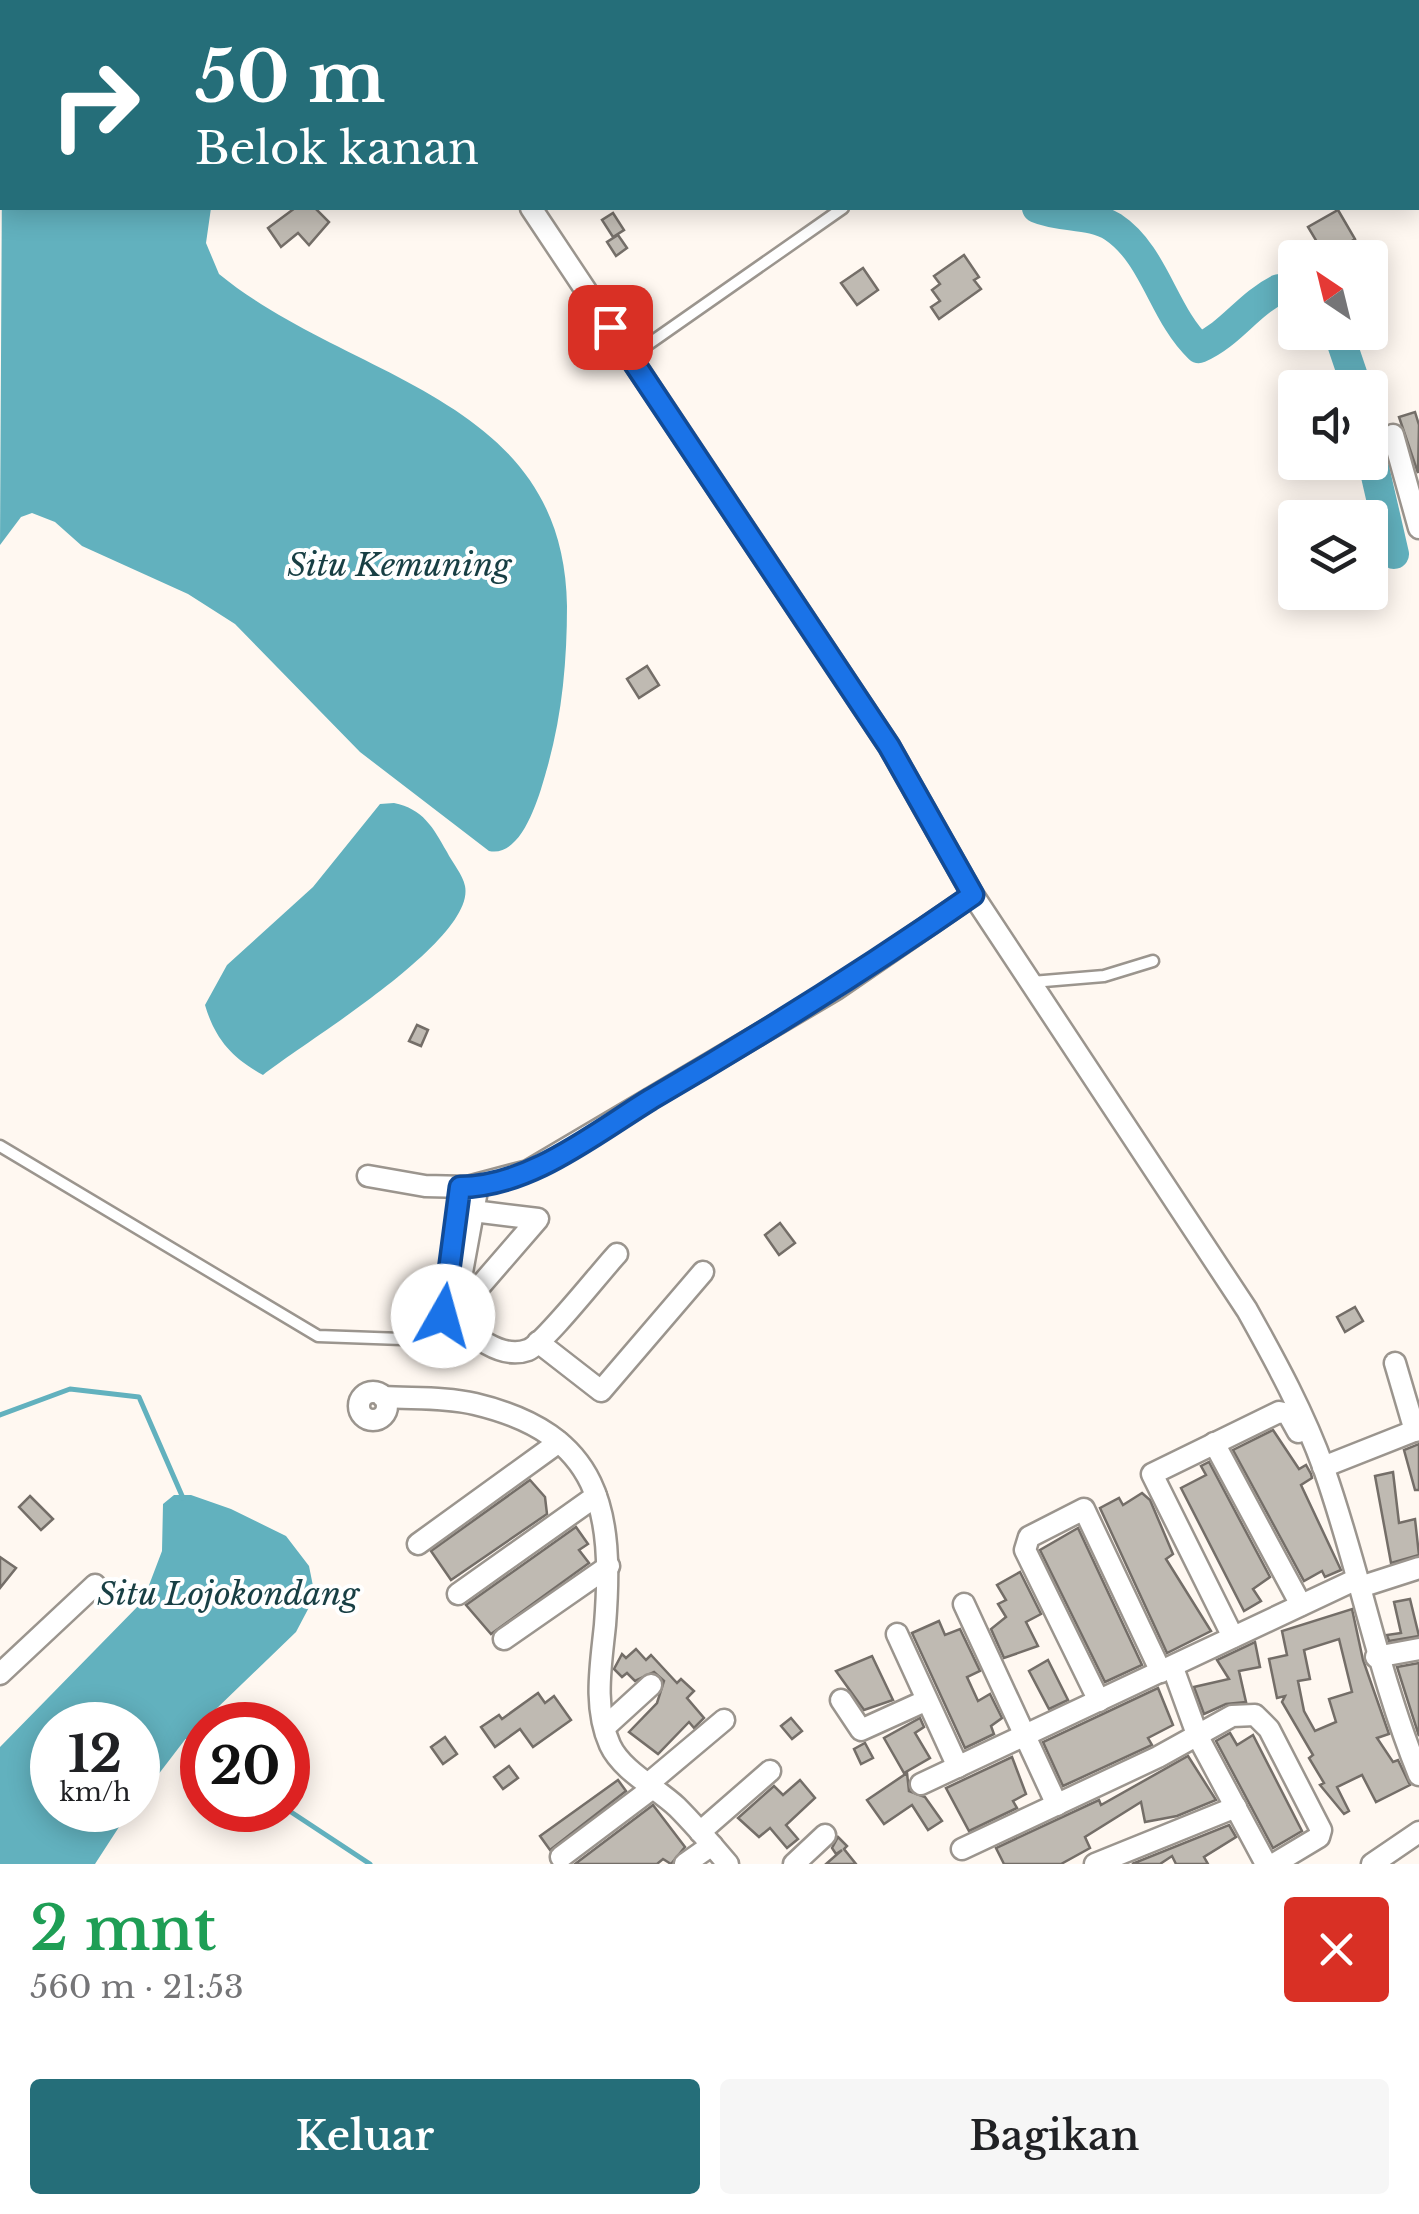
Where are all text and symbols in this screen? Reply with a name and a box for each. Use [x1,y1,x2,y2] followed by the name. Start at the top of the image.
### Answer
[195,34,386,121] text: 50 m
[30,40,160,170] icon: right
[195,120,479,176] text: Belok kanan
[1278,240,1388,350] north arrow
[1278,240,1388,610] map controls
[568,285,653,370] pin
[583,300,638,355] icon: arrive
[1278,370,1388,480] button: sound
[1278,500,1388,610] button: layers
[287,545,513,585] water label: Situ Kemuning
[391,1264,495,1368] position arrow
[97,1574,361,1614] water label: Situ Lojokondang
[180,1702,310,1832] speed limit sign: 20
[68,1723,122,1786] text: 12
[60,1777,130,1808] text: km/h
[30,1892,216,1966] text: 2 mnt
[1284,1897,1389,2002] button: close
[30,1967,244,2007] text: 560 m · 21:53
[30,2079,700,2194] button: Keluar
[720,2079,1389,2194] button: Bagikan

